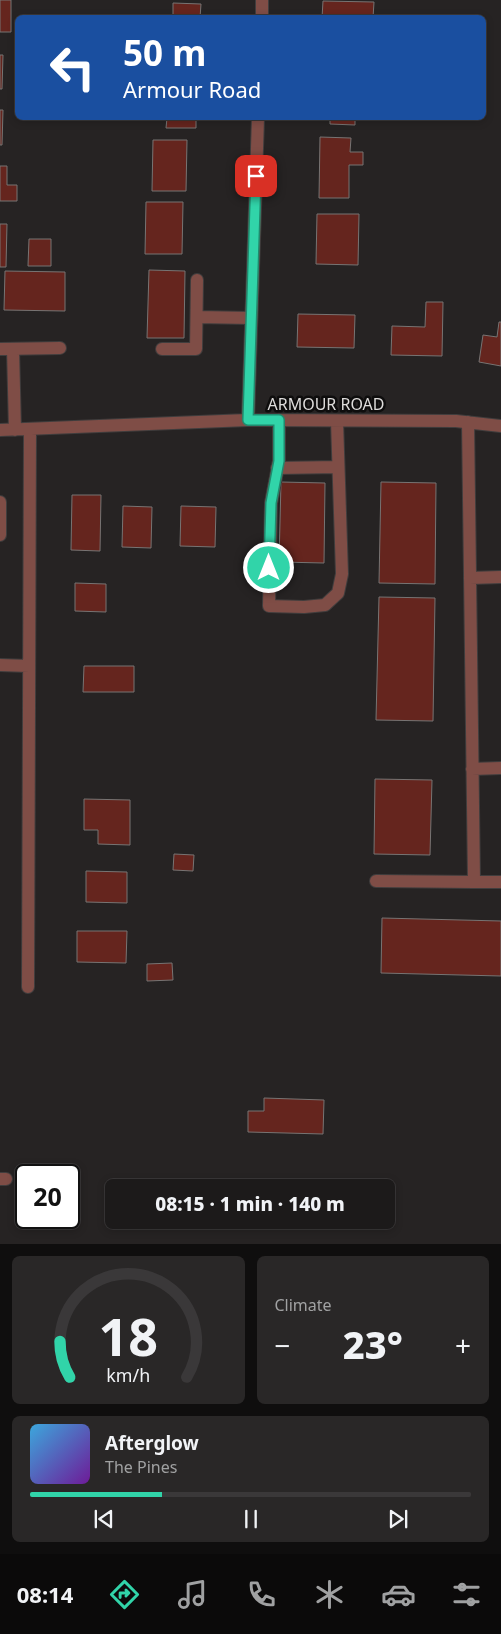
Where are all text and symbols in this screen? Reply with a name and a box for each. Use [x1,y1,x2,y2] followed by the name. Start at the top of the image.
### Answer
[123,29,206,76] text: 50 m
[40,35,105,100] icon: left
[123,74,261,104] text: Armour Road
[235,155,277,197] pin
[242,162,270,190] icon: arrive
[267,393,385,415] street label: ARMOUR ROAD
[242,541,294,593] position arrow
[15,1164,80,1229] speed limit sign: 20
[155,1191,345,1217] text: 08:15 · 1 min · 140 m
[275,1294,332,1316] text: Climate
[99,1300,158,1371] text: 18
[343,1318,403,1370] text: 23°
[275,1326,291,1364] text: −
[455,1326,471,1364] text: +
[106,1363,150,1387] text: km/h
[105,1430,199,1456] text: Afterglow
[105,1456,177,1478] text: The Pines
[90,1505,118,1533] icon: previous
[237,1505,265,1533] icon: pause
[384,1505,412,1533] icon: next
[107,1577,142,1612] icon: directions
[175,1577,210,1612] icon: music
[244,1577,279,1612] icon: phone
[312,1577,347,1612] icon: climate
[381,1577,416,1612] icon: car
[449,1577,484,1612] icon: filters
[17,1579,73,1609] text: 08:14

